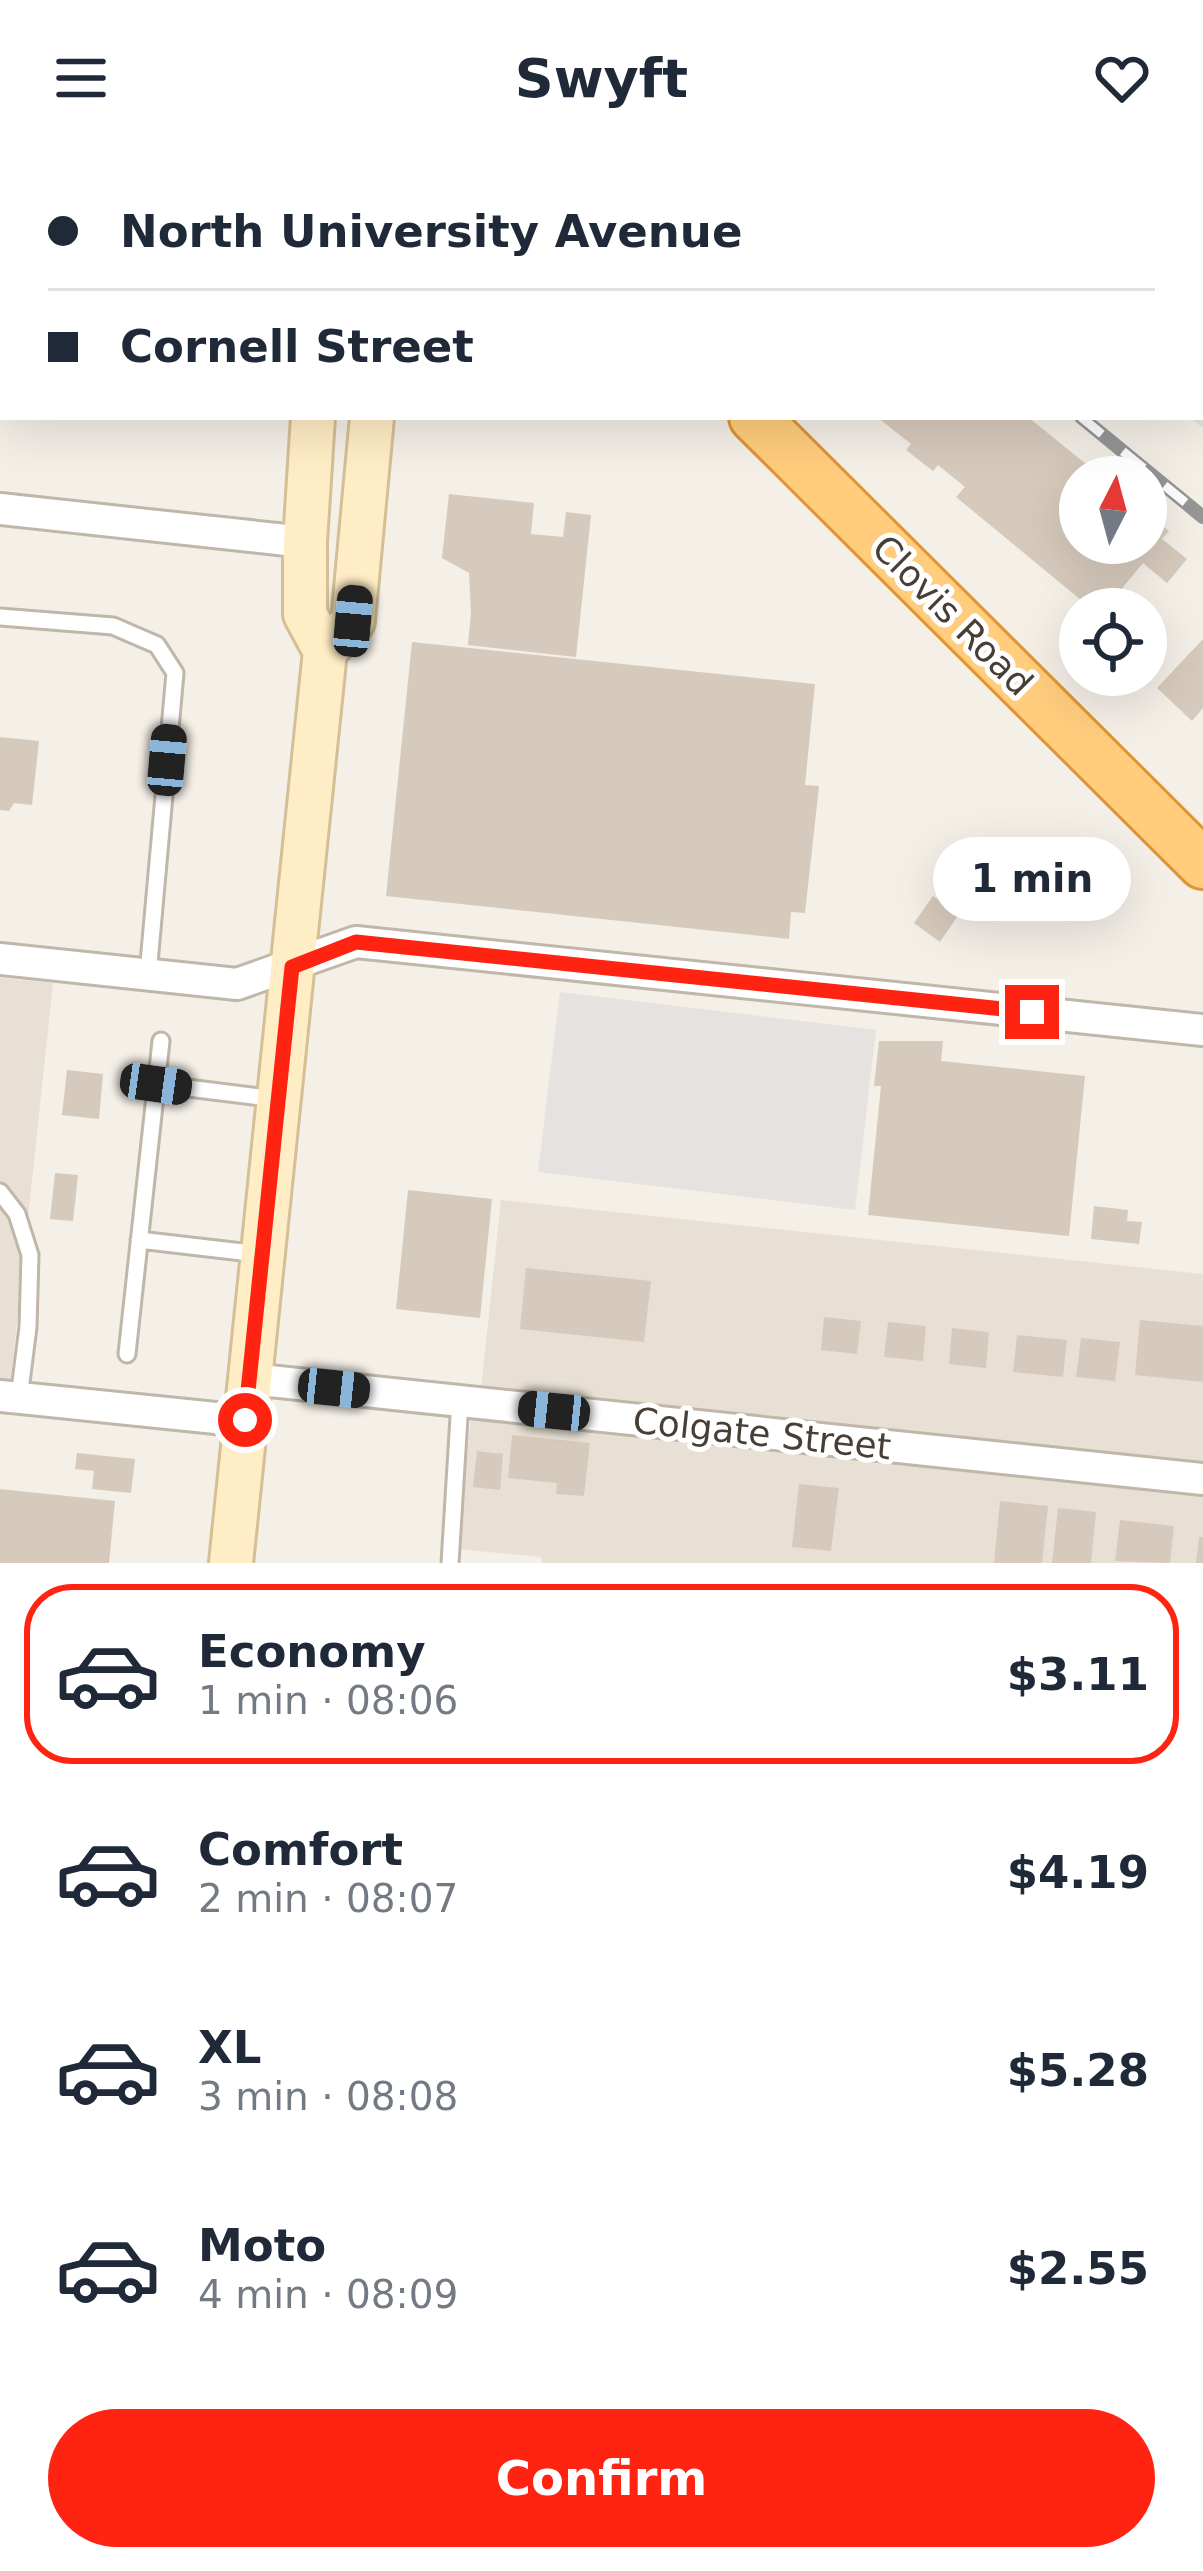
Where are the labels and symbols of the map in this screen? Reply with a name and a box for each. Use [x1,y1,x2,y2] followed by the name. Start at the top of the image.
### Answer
[1059,456,1167,564] north arrow
[864,527,1041,704] street label: Clovis Road
[332,584,374,658] car
[146,723,188,797] car
[933,838,1131,922] callout: 1 min
[1005,985,1059,1039] route end
[118,1061,194,1107] car
[296,1366,372,1410] car
[516,1389,592,1433] car
[218,1393,272,1447] route start
[631,1400,893,1467] street label: Colgate Street

